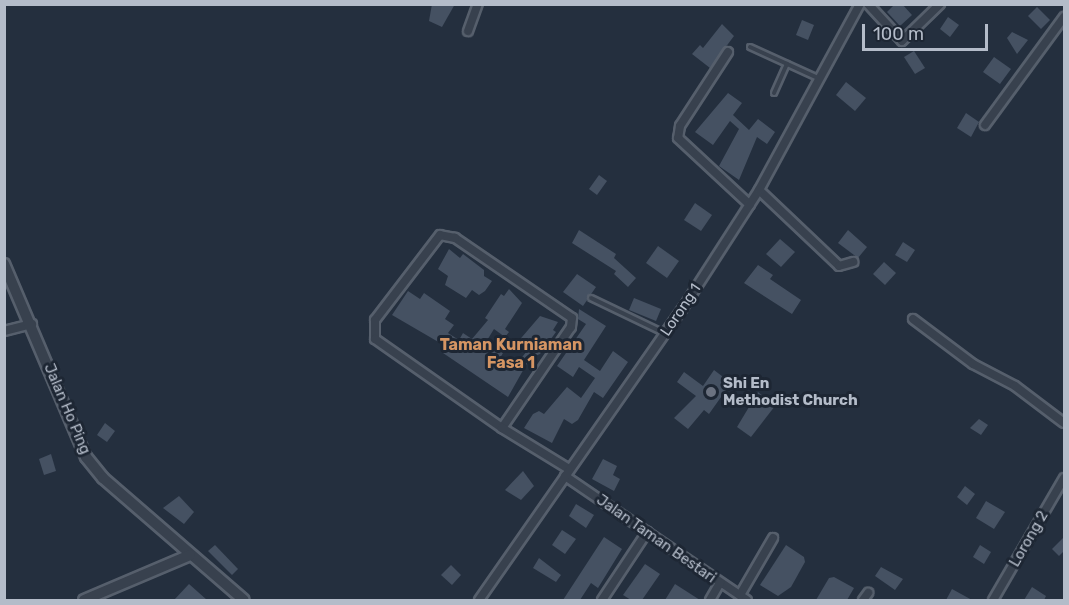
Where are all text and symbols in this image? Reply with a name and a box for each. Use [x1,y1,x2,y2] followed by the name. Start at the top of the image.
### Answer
[865,12,991,50] scale bar
[873,23,924,45] text: 100 m
[657,280,705,340] street label: Lorong 1
[440,335,582,373] district label: Taman Kurniaman Fasa 1
[40,361,94,457] street label: Jalan Ho Ping
[723,374,858,409] place label: Shi En Methodist Church
[704,385,718,399] marker: Shi En Methodist Church
[593,491,719,587] street label: Jalan Taman Bestari
[1006,508,1052,570] street label: Lorong 2

